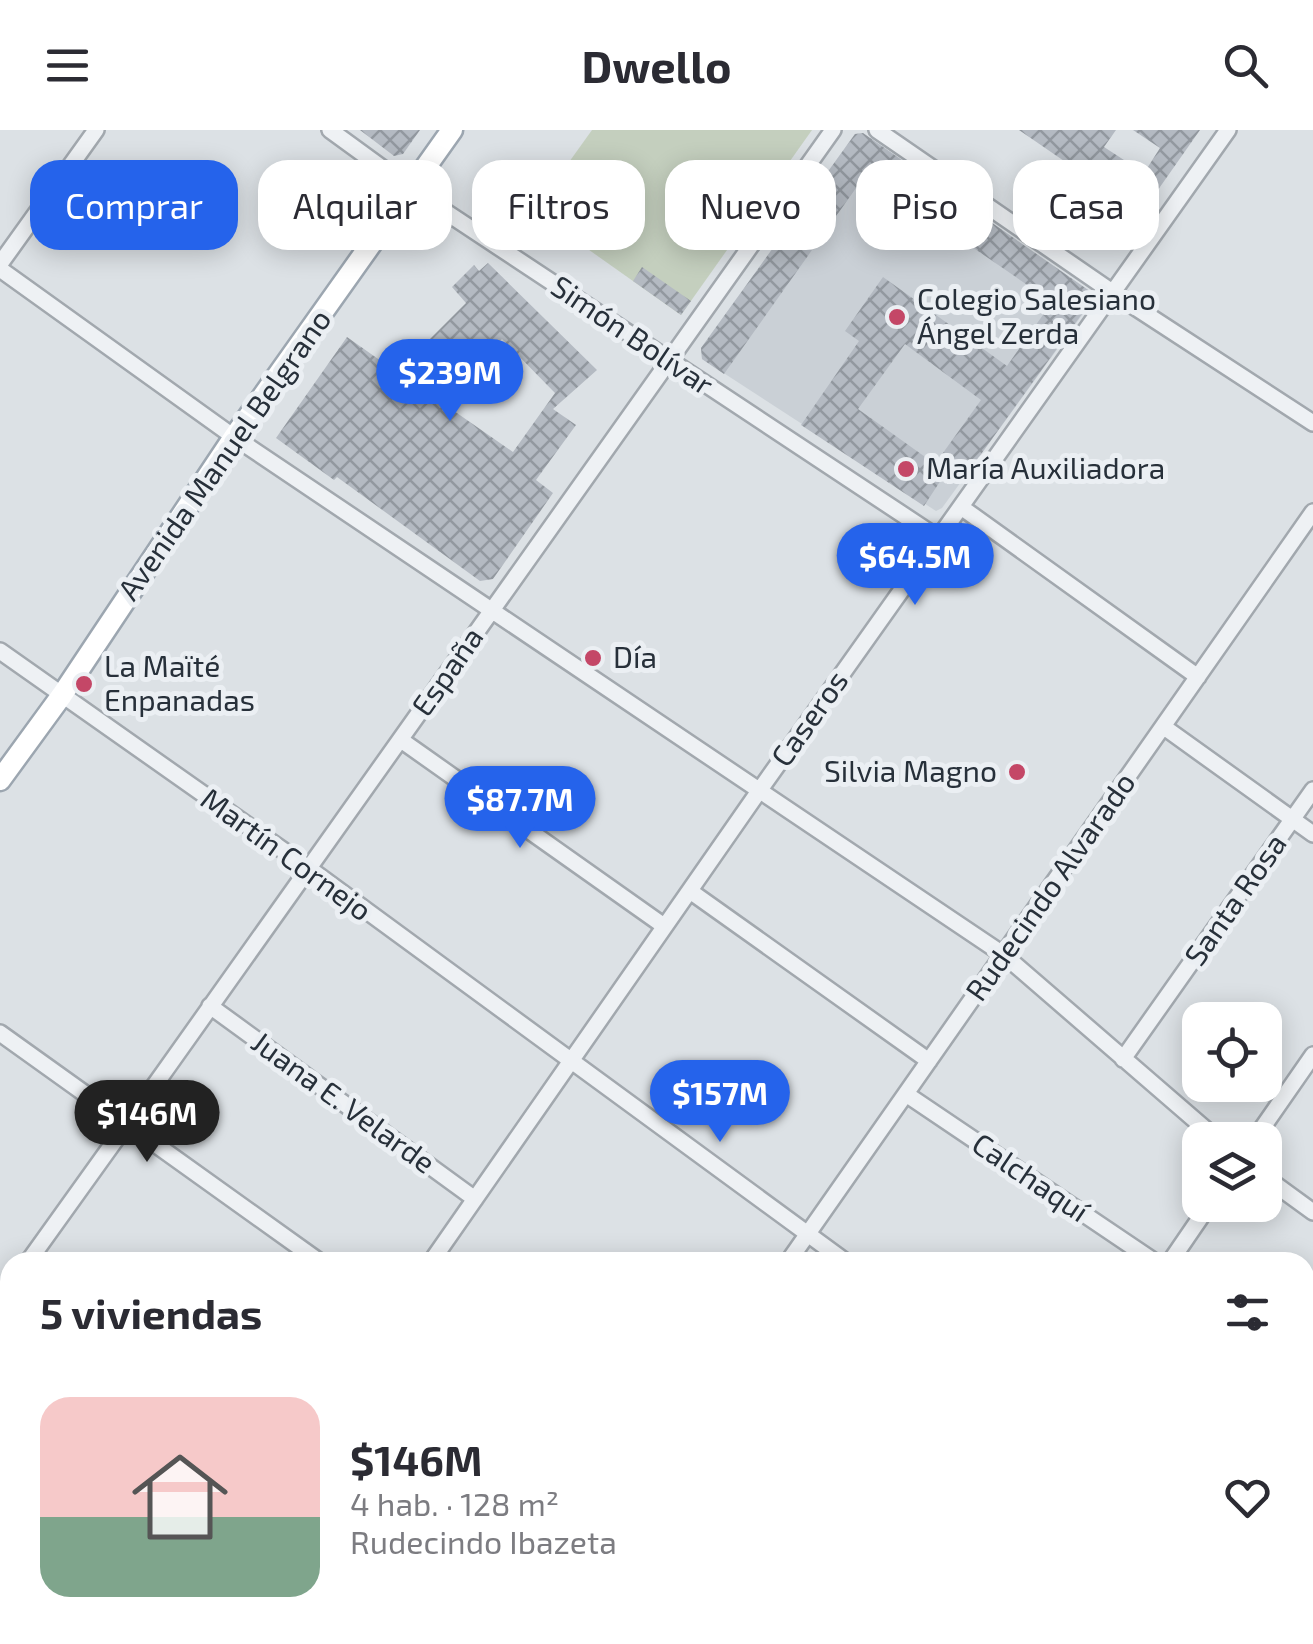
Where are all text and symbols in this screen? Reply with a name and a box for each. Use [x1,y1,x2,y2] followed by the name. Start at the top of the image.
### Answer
[40,38,95,93] icon: menu
[581,38,732,92] text: Dwello
[1218,38,1273,93] icon: search
[30,160,238,250] chip: Comprar
[258,160,452,250] chip: Alquilar
[472,160,645,250] chip: Filtros
[665,160,836,250] chip: Nuevo
[856,160,993,250] chip: Piso
[1013,160,1159,250] chip: Casa
[545,267,721,402] street label: Simón Bolívar
[917,280,1156,350] place label: Colegio Salesiano Ángel Zerda
[109,302,338,606] street label: Avenida Manuel Belgrano
[886,306,908,328] marker: Colegio Salesiano Ángel Zerda
[380,339,520,424] pin: $239M
[398,352,502,390] text: $239M
[926,449,1165,485] place label: María Auxiliadora
[895,458,917,480] marker: María Auxiliadora
[834,523,996,608] pin: $64.5M
[859,536,971,574] text: $64.5M
[403,620,490,722] street label: España
[613,638,657,674] place label: Día
[104,647,255,717] place label: La Maïté Enpanadas
[582,647,604,669] marker: Día
[762,663,854,773] street label: Caseros
[73,673,95,695] marker: La Maïté Enpanadas
[824,752,997,788] place label: Silvia Magno
[1006,761,1028,783] marker: Silvia Magno
[957,765,1142,1007] street label: Rudecindo Alvarado
[439,766,601,851] pin: $87.7M
[195,779,380,927] street label: Martín Cornejo
[466,779,574,817] text: $87.7M
[1176,826,1293,972] street label: Santa Rosa
[1182,1002,1282,1222] map controls
[1182,1002,1282,1102] button: locate
[246,1023,443,1180] street label: Juana E. Velarde
[650,1060,790,1145] pin: $157M
[672,1073,768,1111] text: $157M
[77,1080,217,1165] pin: $146M
[97,1093,197,1131] text: $146M
[1182,1122,1282,1222] button: layers
[966,1124,1097,1229] street label: Calchaquí
[1220,1285,1275,1340] icon: filters
[40,1287,262,1337] text: 5 viviendas
[350,1434,482,1484] text: $146M
[120,1437,240,1557] icon: home
[1220,1470,1275,1525] icon: heart
[350,1484,559,1522] text: 4 hab. · 128 m²
[350,1522,617,1560] text: Rudecindo Ibazeta

